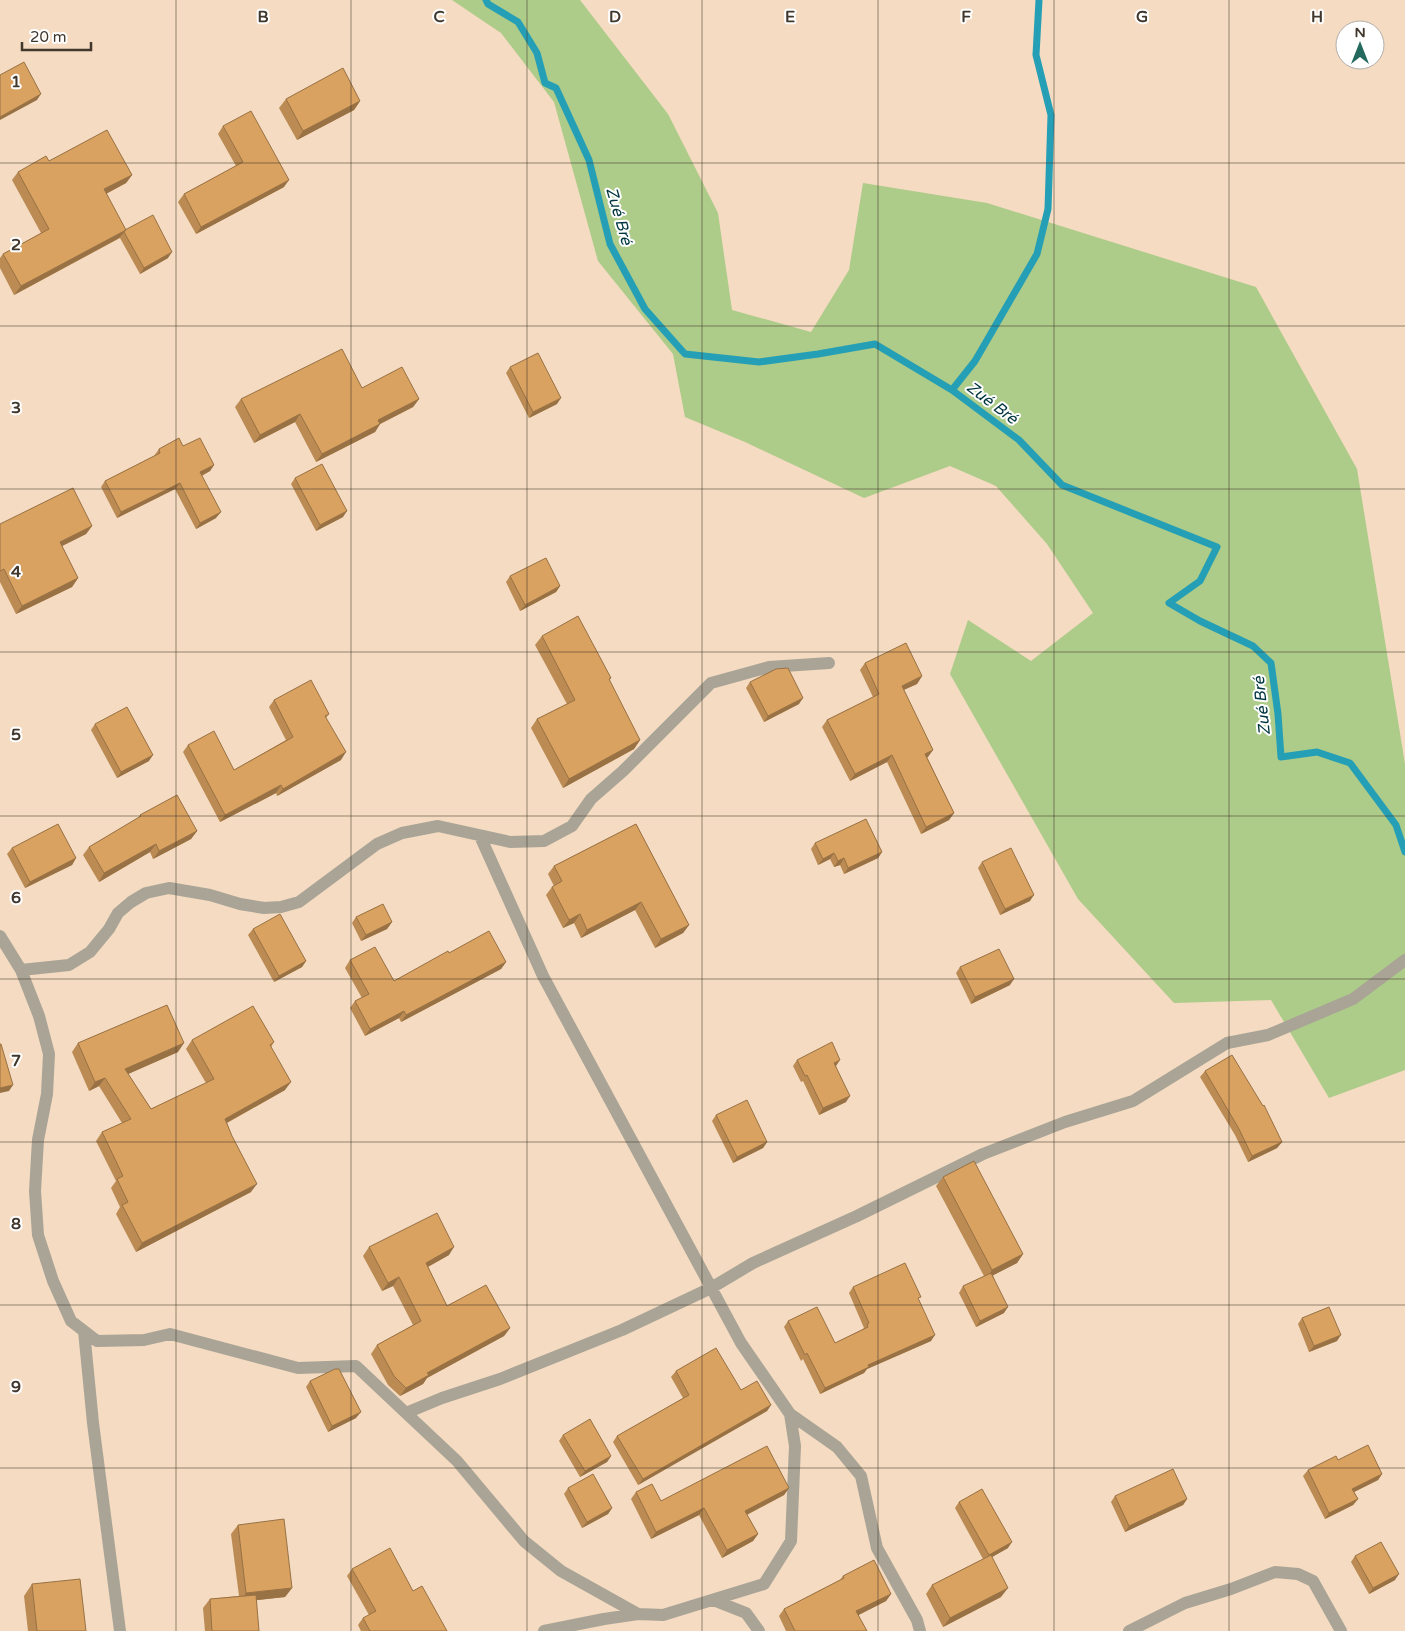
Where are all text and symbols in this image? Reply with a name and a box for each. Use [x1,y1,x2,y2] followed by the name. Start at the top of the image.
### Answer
[257,7,269,27] text: B
[433,7,445,27] text: C
[609,7,621,27] text: D
[785,7,795,27] text: E
[961,7,971,27] text: F
[1136,7,1148,27] text: G
[1311,7,1323,27] text: H
[22,20,91,52] scale bar
[1335,20,1385,70] north arrow
[1354,24,1366,41] text: N
[30,28,67,46] text: 20 m
[11,72,21,92] text: 1
[601,185,637,248] water label: Zué Bré
[11,235,21,255] text: 2
[962,377,1022,429] water label: Zué Bré
[11,398,21,418] text: 3
[11,562,21,582] text: 4
[1249,675,1275,736] water label: Zué Bré
[11,725,21,745] text: 5
[11,888,21,908] text: 6
[11,1051,21,1071] text: 7
[11,1214,21,1234] text: 8
[11,1377,21,1397] text: 9

